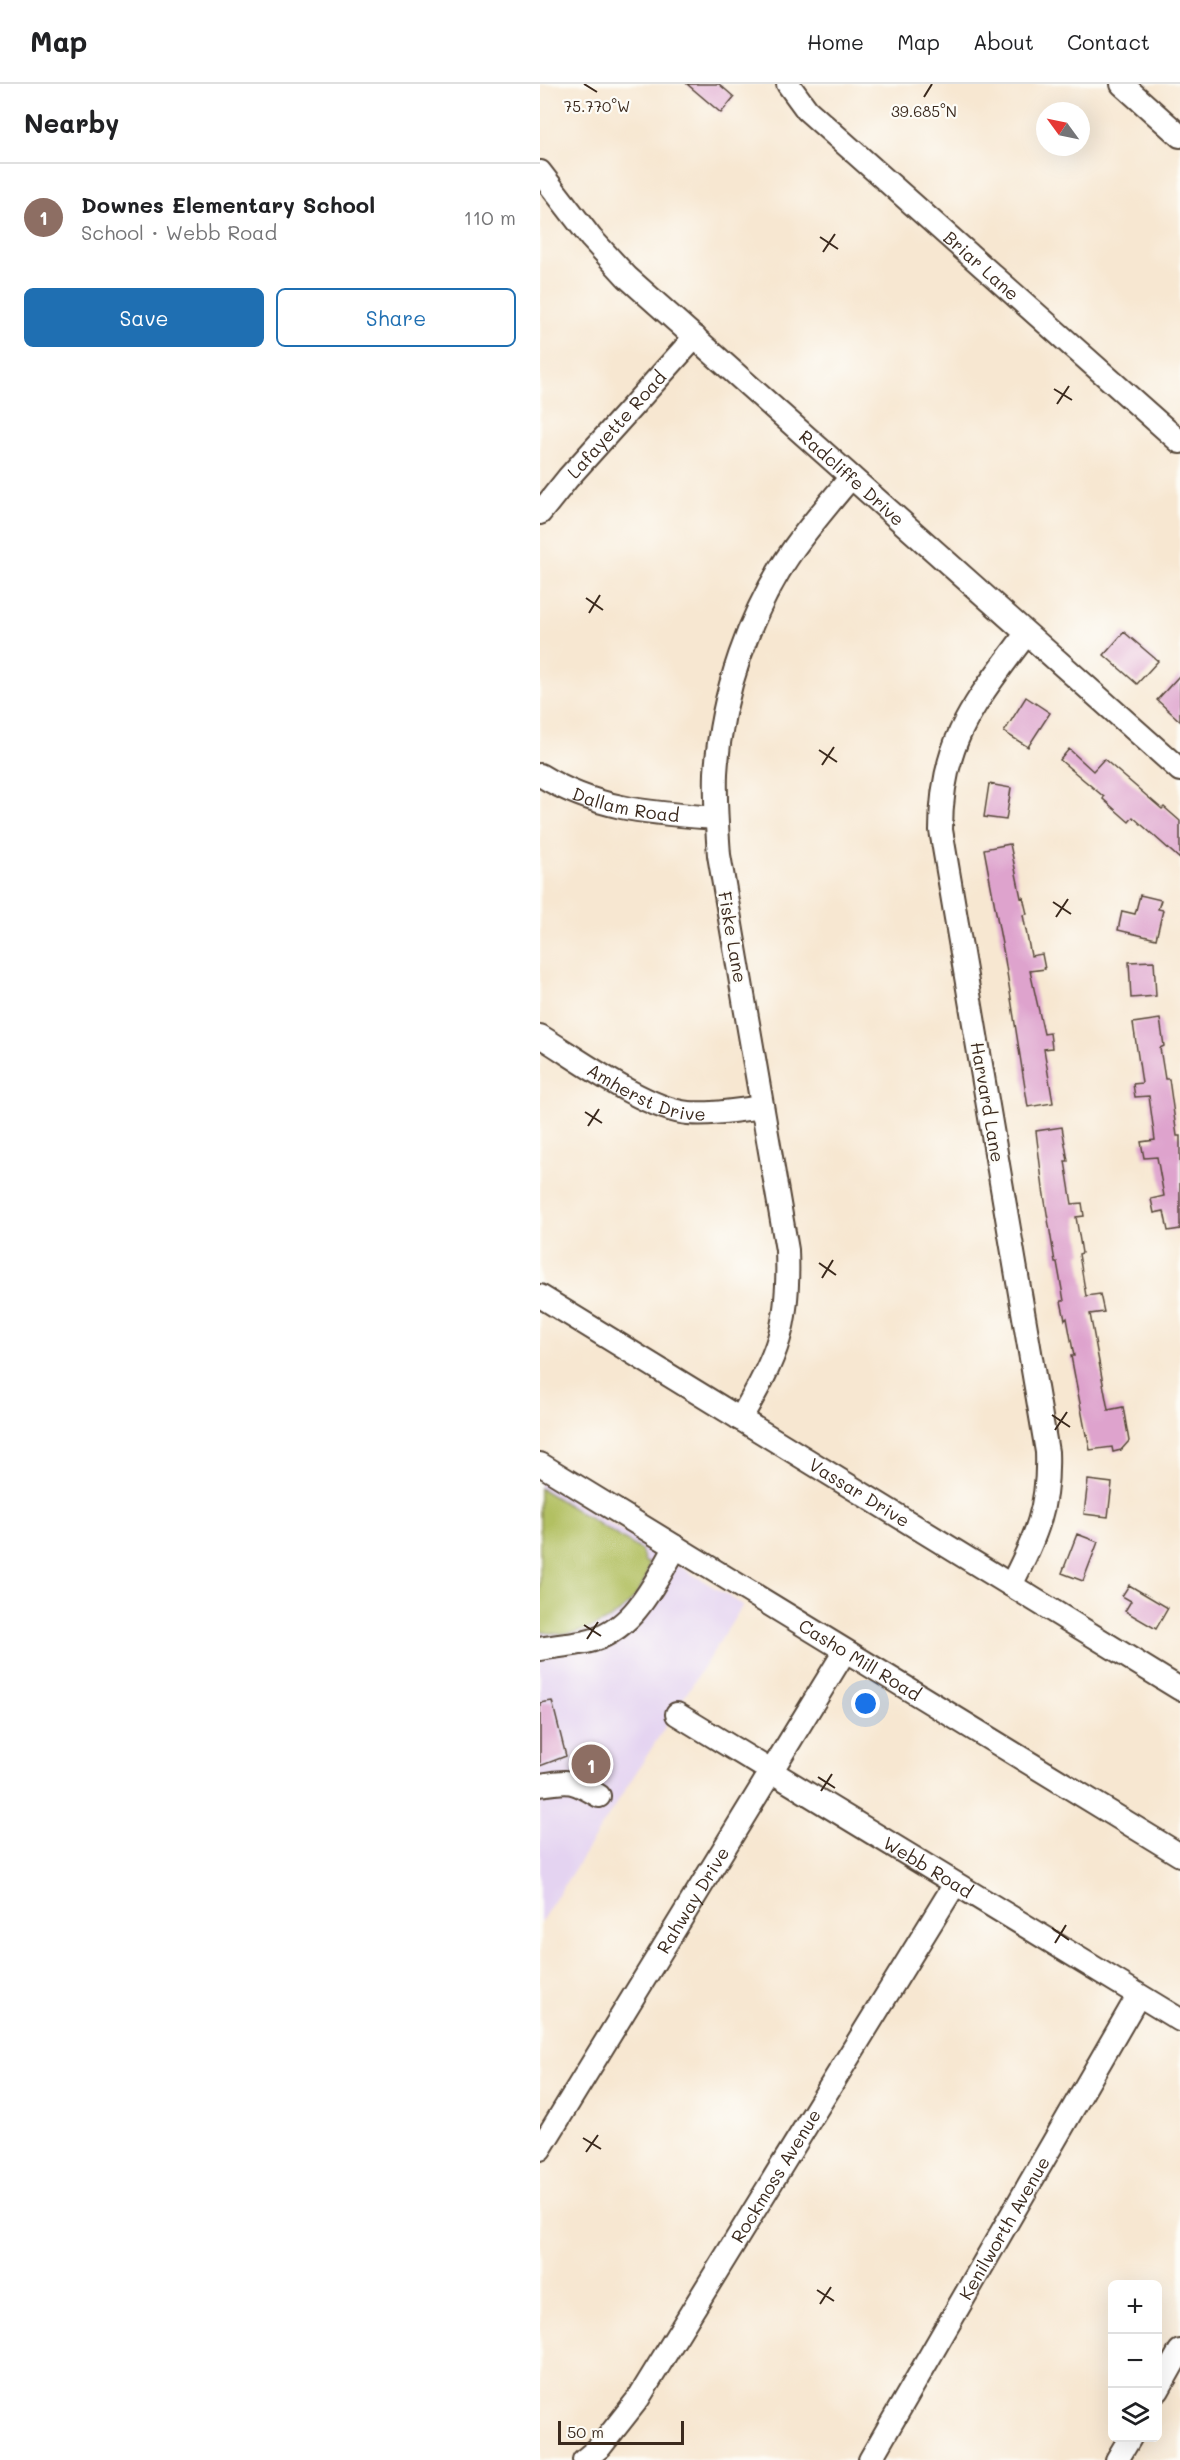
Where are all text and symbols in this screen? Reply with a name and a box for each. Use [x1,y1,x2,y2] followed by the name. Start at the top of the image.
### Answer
[30,23,87,59] text: Map
[807,28,864,55] text: Home
[897,28,940,55] text: Map
[973,28,1034,55] text: About
[1067,28,1150,55] text: Contact
[564,96,630,116] text: 75.770°W
[891,101,957,121] text: 39.685°N
[1036,102,1090,156] north arrow
[24,106,119,140] text: Nearby
[81,190,375,219] text: Downes Elementary School
[39,204,48,230] text: 1
[463,204,516,230] text: 110 m
[81,219,277,245] text: School · Webb Road
[939,225,1025,306] street label: Briar Lane
[24,288,264,347] button: Save
[276,288,516,347] button: Share
[562,365,671,483] street label: Lafayette Road
[794,424,910,531] street label: Radcliffe Drive
[569,781,680,827] street label: Dallam Road
[713,889,753,985] street label: Fiske Lane
[966,1040,1010,1164] street label: Harvard Lane
[583,1057,706,1125] street label: Amherst Drive
[805,1452,914,1532] street label: Vassar Drive
[794,1613,926,1706] street label: Casho Mill Road
[851,1689,880,1718] your location
[572,1742,610,1786] pin: 1
[879,1830,977,1903] street label: Webb Road
[651,1842,734,1958] street label: Rahway Drive
[725,2104,826,2247] street label: Rockmoss Avenue
[953,2152,1055,2304] street label: Kenilworth Avenue
[1108,2280,1162,2442] map controls
[1108,2280,1162,2334] button: +
[1108,2334,1162,2388] button: −
[1108,2388,1162,2442] button: layers
[558,2418,684,2446] scale bar
[567,2421,604,2442] text: 50 m

